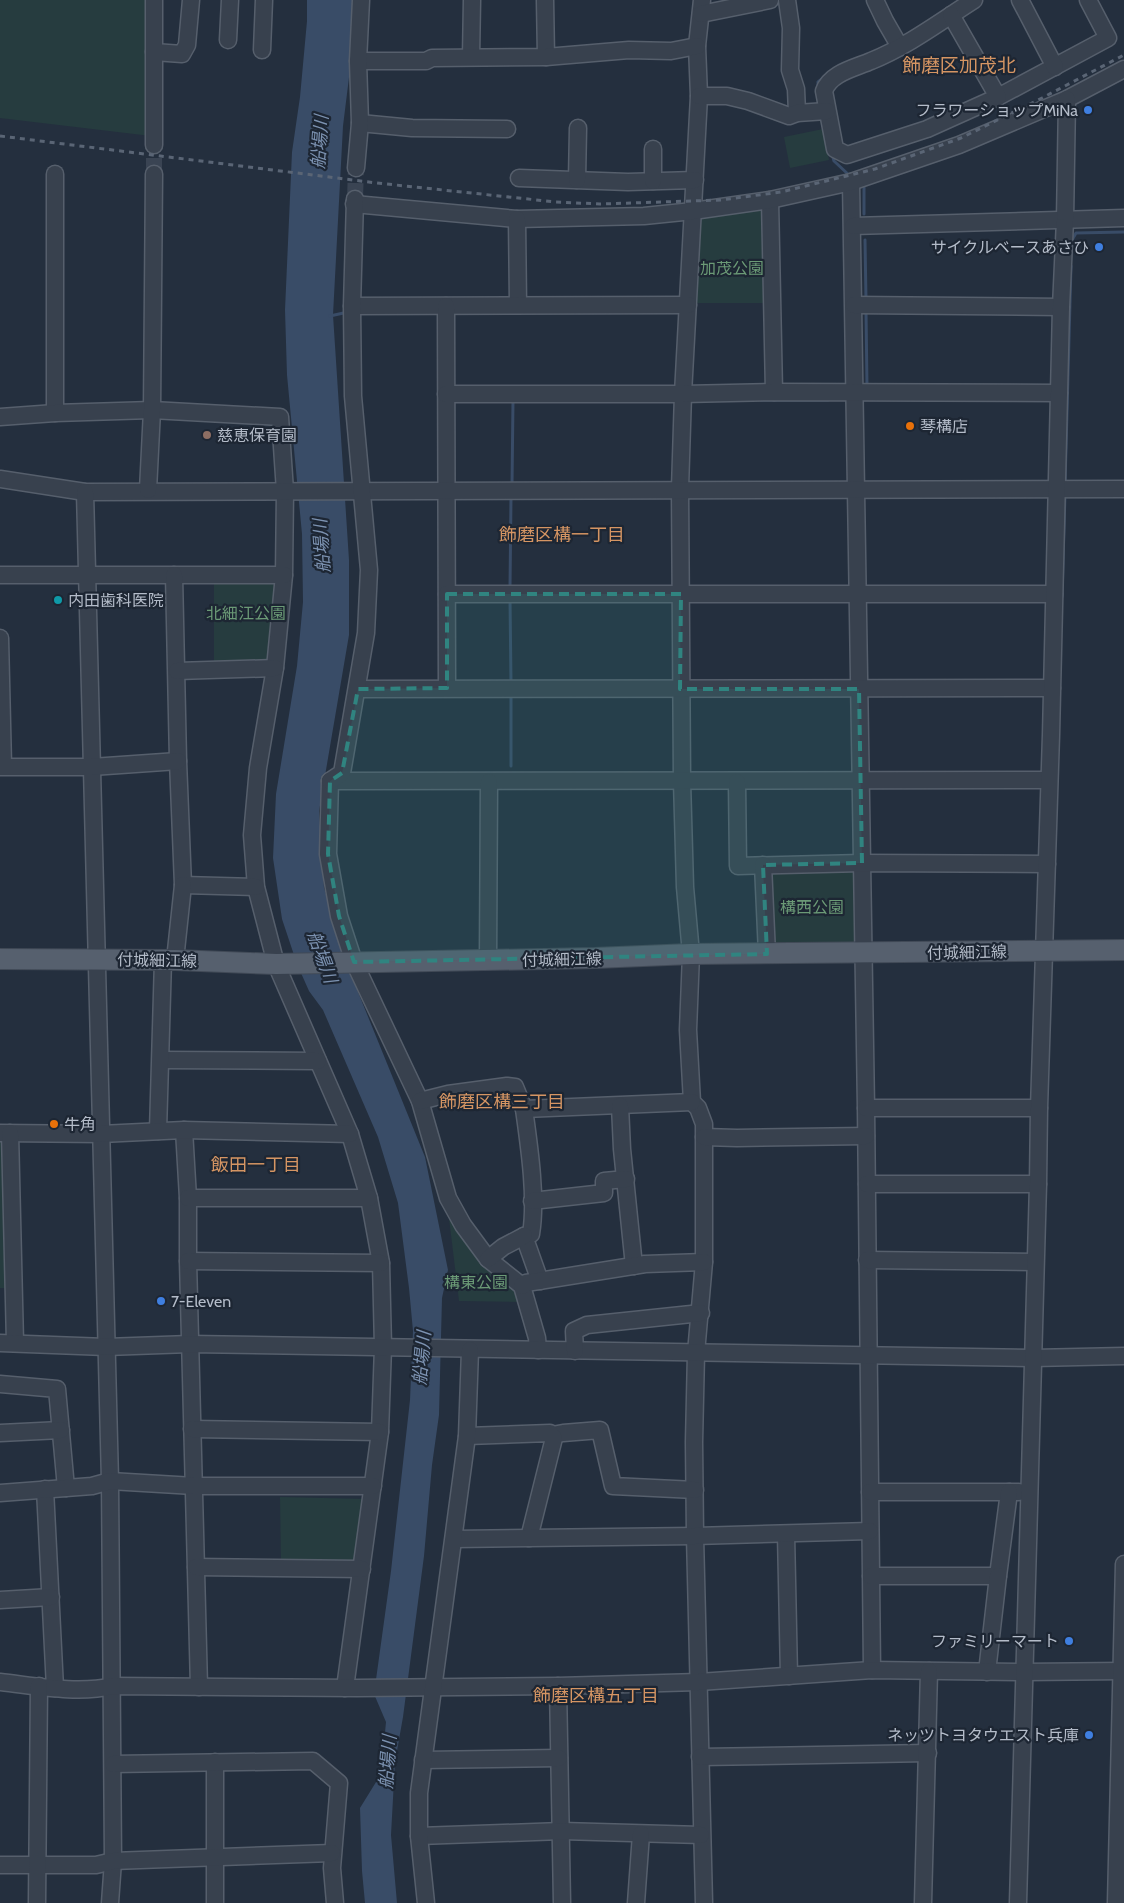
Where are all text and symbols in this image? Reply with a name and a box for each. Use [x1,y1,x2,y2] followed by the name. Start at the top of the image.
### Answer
[902,54,1016,77] district label: 飾磨区加茂北
[916,101,1078,120] place label: フラワーショップMiNa
[1082,104,1094,116] marker: フラワーショップMiNa
[307,112,333,170] water label: 船場川
[931,238,1089,257] place label: サイクルベースあさひ
[1093,241,1105,253] marker: サイクルベースあさひ
[700,259,764,278] park label: 加茂公園
[920,417,968,436] place label: 琴構店
[904,420,916,432] marker: 琴構店
[217,426,297,445] place label: 慈恵保育園
[201,429,213,441] marker: 慈恵保育園
[309,516,335,574] water label: 船場川
[499,524,625,546] district label: 飾磨区構一丁目
[68,591,164,610] place label: 内田歯科医院
[52,594,64,606] marker: 内田歯科医院
[206,604,286,623] park label: 北細江公園
[780,898,844,917] park label: 構西公園
[302,928,342,988] water label: 船場川
[927,942,1007,963] street label: 付城細江線
[522,949,602,970] street label: 付城細江線
[117,950,197,971] street label: 付城細江線
[439,1091,565,1113] district label: 飾磨区構三丁目
[64,1115,96,1134] place label: 牛角
[48,1118,60,1130] marker: 牛角
[211,1154,301,1176] district label: 飯田一丁目
[444,1273,508,1292] park label: 構東公園
[171,1292,231,1311] place label: 7-Eleven
[155,1295,167,1307] marker: 7-Eleven
[409,1328,435,1386] water label: 船場川
[931,1632,1059,1651] place label: ファミリーマート
[1063,1635,1075,1647] marker: ファミリーマート
[533,1685,659,1707] district label: 飾磨区構五丁目
[887,1726,1079,1745] place label: ネッツトヨタウエスト兵庫
[1083,1729,1095,1741] marker: ネッツトヨタウエスト兵庫
[375,1732,401,1790] water label: 船場川

